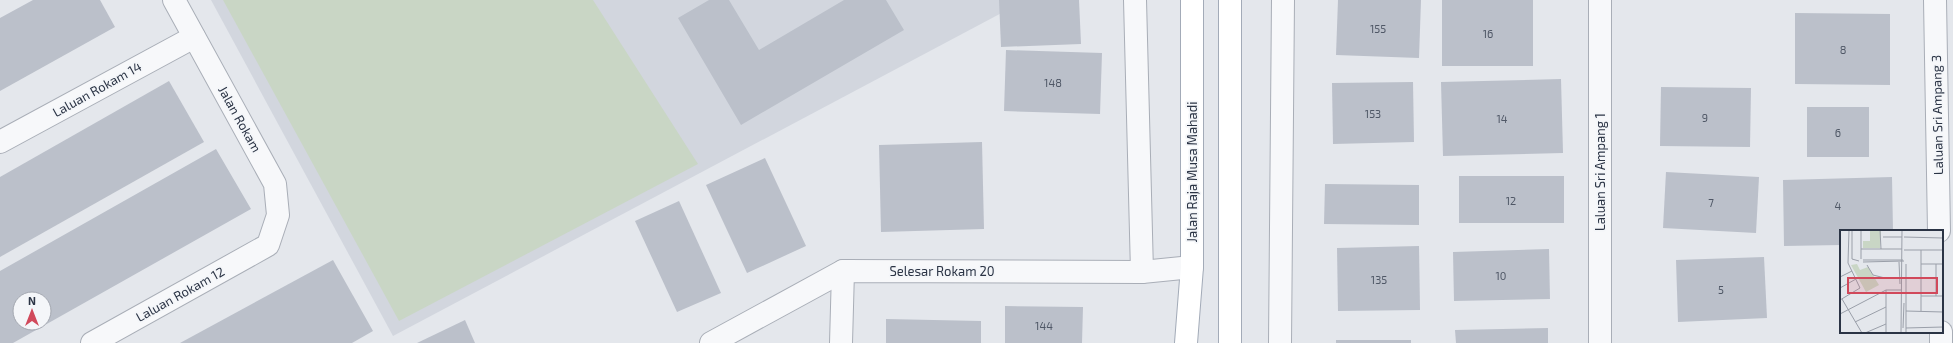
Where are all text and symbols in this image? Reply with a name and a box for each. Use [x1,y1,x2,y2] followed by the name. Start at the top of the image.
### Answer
[1370,22,1386,35] house number: 155
[1483,27,1493,40] house number: 16
[1840,43,1846,56] house number: 8
[1928,55,1946,175] street label: Laluan Sri Ampang 3
[50,58,144,120] street label: Laluan Rokam 14
[1044,76,1062,89] house number: 148
[215,83,265,155] street label: Jalan Rokam
[1184,102,1200,242] street label: Jalan Raja Musa Mahadi
[1365,107,1381,120] house number: 153
[1702,111,1708,124] house number: 9
[1496,112,1508,125] house number: 14
[1592,113,1608,231] street label: Laluan Sri Ampang 1
[1835,126,1841,139] house number: 6
[1506,194,1516,207] house number: 12
[1708,196,1714,209] house number: 7
[1835,199,1842,212] house number: 4
[1840,230,1943,333] inset map
[133,263,227,325] street label: Laluan Rokam 12
[889,263,995,279] street label: Selesar Rokam 20
[1495,269,1507,282] house number: 10
[1371,273,1387,286] house number: 135
[1718,283,1724,296] house number: 5
[12,291,52,331] north arrow
[28,294,36,307] text: N
[1035,319,1053,332] house number: 144

